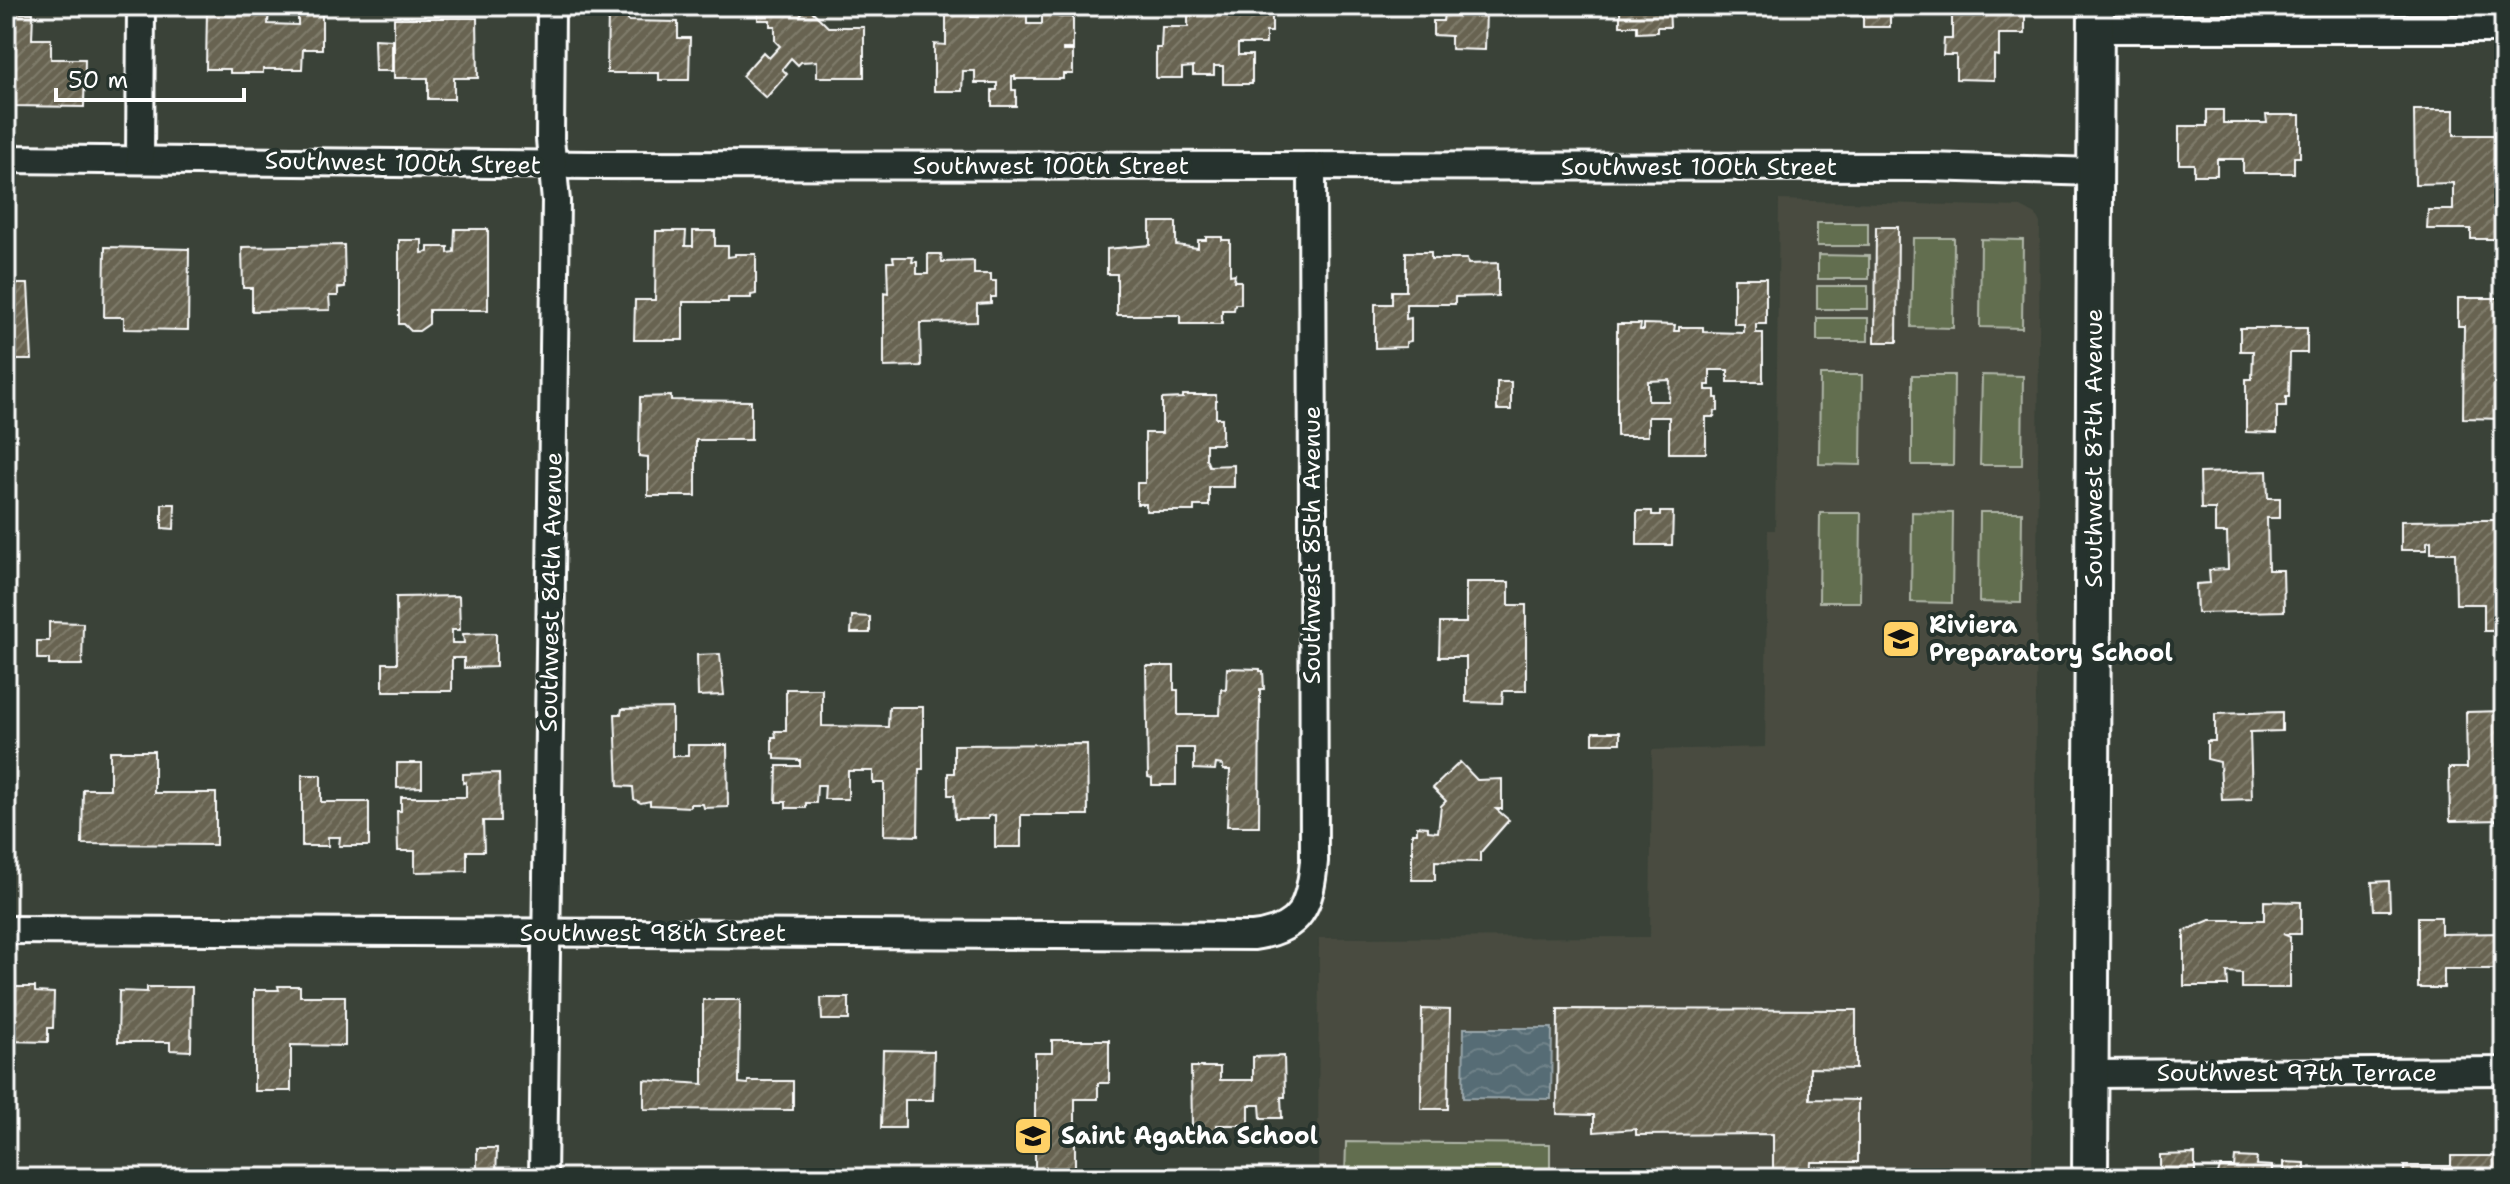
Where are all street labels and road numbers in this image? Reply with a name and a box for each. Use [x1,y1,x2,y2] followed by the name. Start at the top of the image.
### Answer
[265,145,541,181] street label: Southwest 100th Street
[913,150,1189,182] street label: Southwest 100th Street
[1561,151,1837,183] street label: Southwest 100th Street
[2078,308,2110,588] street label: Southwest 87th Avenue
[1296,406,1328,684] street label: Southwest 85th Avenue
[533,452,569,732] street label: Southwest 84th Avenue
[520,917,786,949] street label: Southwest 98th Street
[2157,1057,2437,1089] street label: Southwest 97th Terrace

